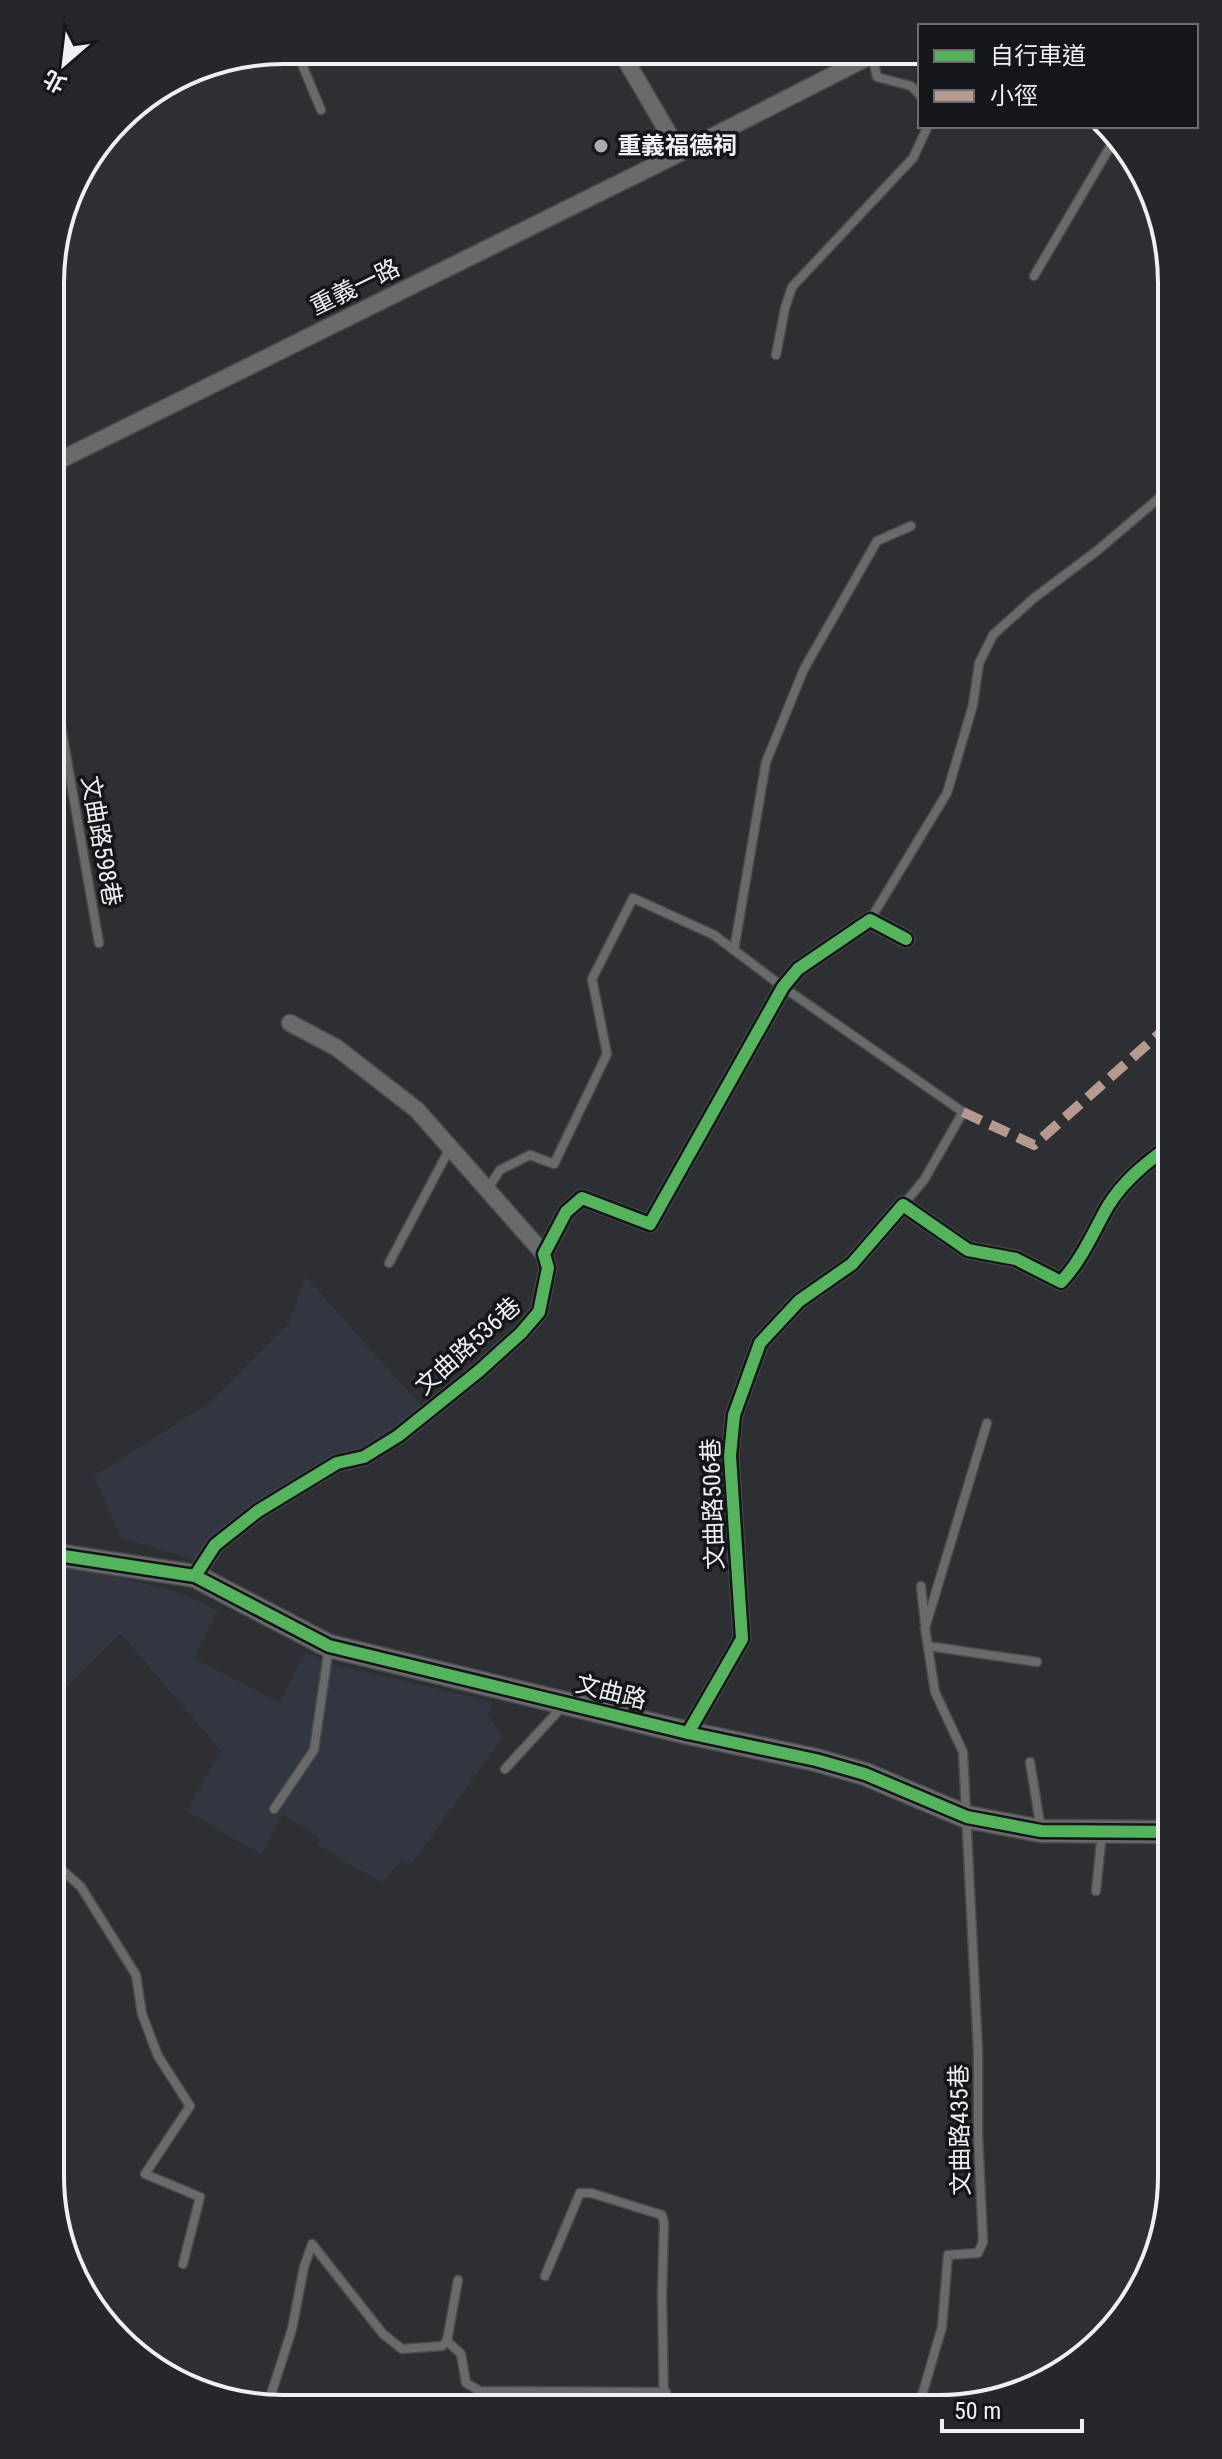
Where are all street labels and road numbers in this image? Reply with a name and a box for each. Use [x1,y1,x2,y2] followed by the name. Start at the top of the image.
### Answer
[306,253,404,321] street label: 重義一路
[76,774,126,908] street label: 文曲路598巷
[410,1292,526,1400] street label: 文曲路536巷
[697,1438,729,1570] street label: 文曲路506巷
[573,1670,649,1714] street label: 文曲路
[945,2064,975,2196] street label: 文曲路435巷

